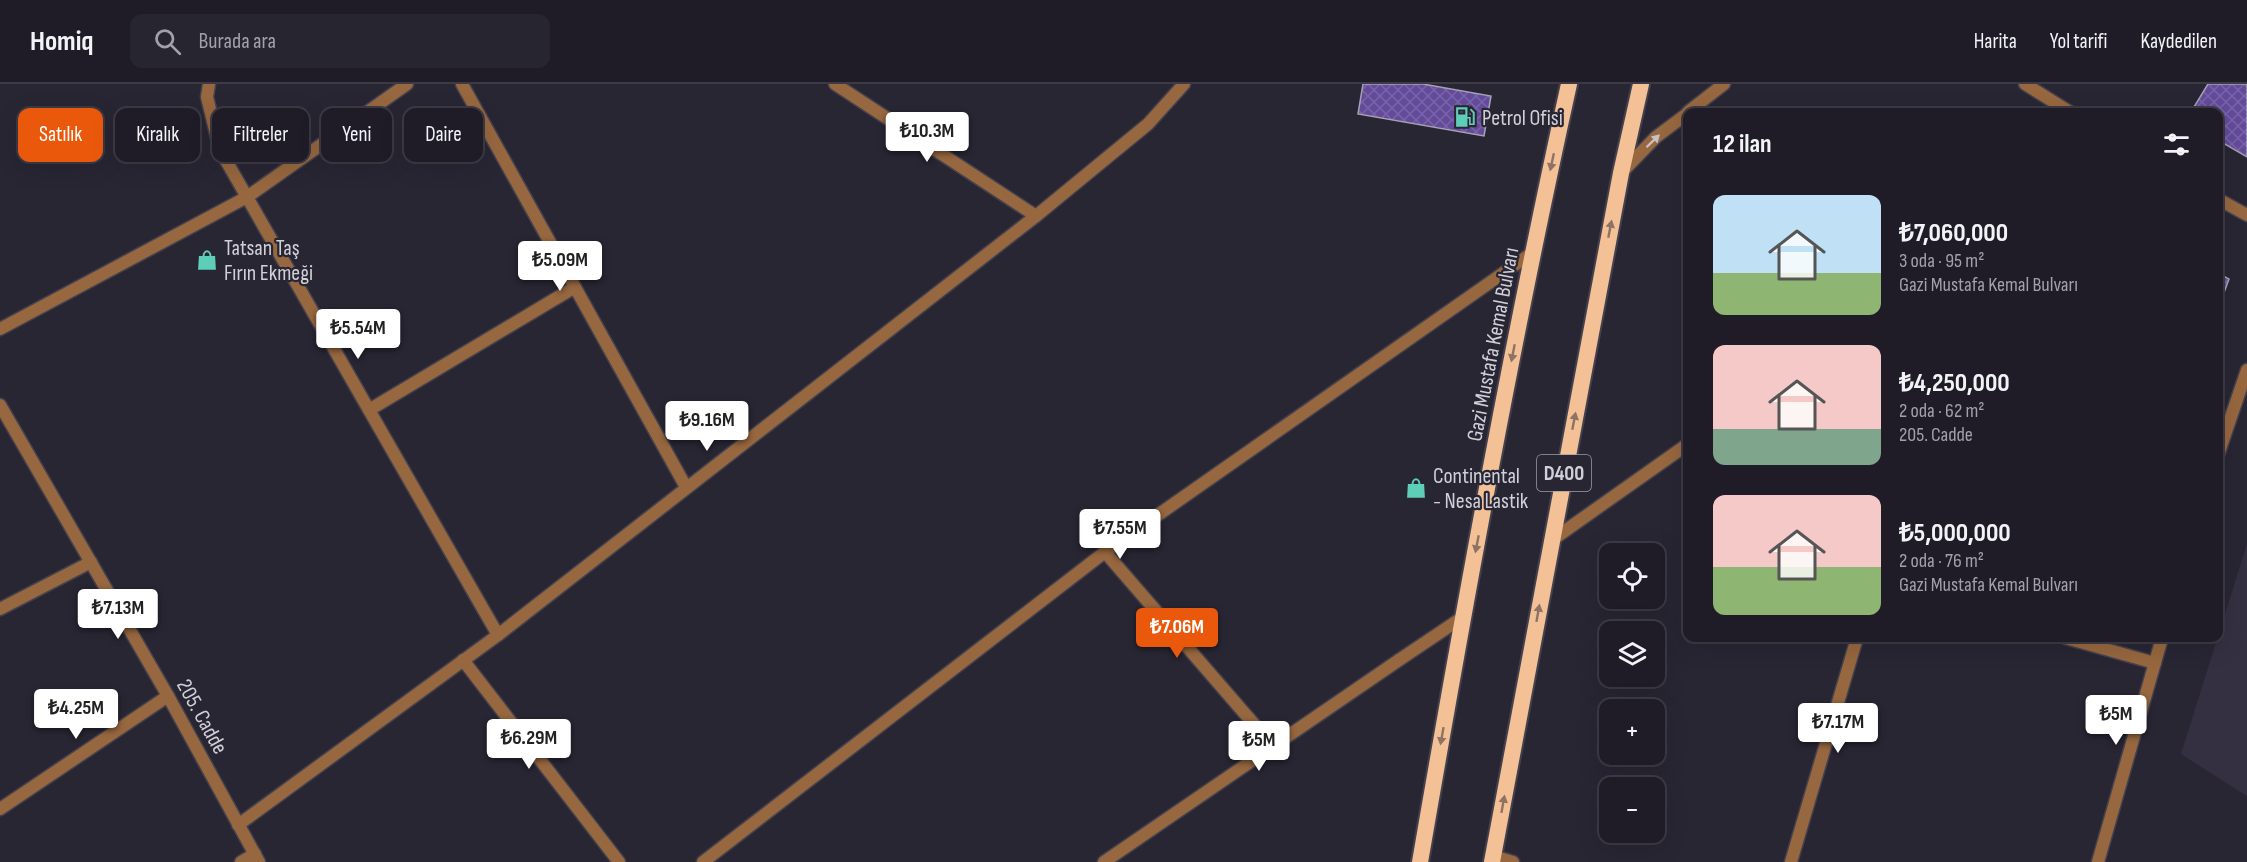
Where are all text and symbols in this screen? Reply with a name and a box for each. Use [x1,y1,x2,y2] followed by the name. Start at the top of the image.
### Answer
[130,14,550,68] search box
[30,25,94,58] text: Homiq
[151,25,184,58] icon: search
[199,28,276,55] text: Burada ara
[1974,29,2017,54] text: Harita
[2050,29,2108,54] text: Yol tarifi
[2141,29,2217,54] text: Kaydedilen
[1453,105,1477,129] fuel station icon: Petrol Ofisi
[1482,105,1563,132] place label: Petrol Ofisi
[18,108,103,162] chip: Satılık
[115,108,200,162] chip: Kiralık
[212,108,309,162] chip: Filtreler
[321,108,392,162] chip: Yeni
[404,108,483,162] chip: Daire
[878,112,976,163] pin: ₺10.3M
[900,119,954,143] text: ₺10.3M
[2160,128,2193,161] icon: filters
[1713,129,1772,160] text: 12 ilan
[1645,134,1660,148] one-way arrow
[1547,152,1556,171] one-way arrow
[1899,218,2008,249] text: ₺7,060,000
[1761,219,1833,291] icon: home
[1606,220,1615,239] one-way arrow
[224,235,313,287] place label: Tatsan Taş Fırın Ekmeği
[511,241,609,292] pin: ₺5.09M
[1461,245,1526,443] street label: Gazi Mustafa Kemal Bulvarı
[195,248,219,272] shop icon: Tatsan Taş Fırın Ekmeği
[532,248,588,272] text: ₺5.09M
[1899,249,1984,273] text: 3 oda · 95 m²
[1899,273,2078,297] text: Gazi Mustafa Kemal Bulvarı
[309,309,407,360] pin: ₺5.54M
[330,316,386,340] text: ₺5.54M
[1508,343,1517,362] one-way arrow
[1899,368,2010,399] text: ₺4,250,000
[1761,369,1833,441] icon: home
[1899,399,1985,423] text: 2 oda · 62 m²
[658,401,756,452] pin: ₺9.16M
[679,408,735,432] text: ₺9.16M
[1570,411,1579,430] one-way arrow
[1899,423,1973,447] text: 205. Cadde
[1537,455,1591,491] road number: D400
[1433,463,1529,515] place label: Continental - Nesa Lastik
[1404,476,1428,500] shop icon: Continental - Nesa Lastik
[1071,509,1169,560] pin: ₺7.55M
[1093,516,1147,540] text: ₺7.55M
[1899,518,2011,549] text: ₺5,000,000
[1761,519,1833,591] icon: home
[1472,535,1481,554] one-way arrow
[1599,543,1665,843] map controls
[1599,543,1665,609] button: locate
[1899,549,1984,573] text: 2 oda · 76 m²
[1899,573,2078,597] text: Gazi Mustafa Kemal Bulvarı
[69,589,167,640] pin: ₺7.13M
[92,596,144,620] text: ₺7.13M
[1534,603,1543,622] one-way arrow
[1128,608,1226,659] pin: ₺7.06M
[1150,615,1204,639] text: ₺7.06M
[1599,621,1665,687] button: layers
[170,675,233,759] street label: 205. Cadde
[27,689,125,740] pin: ₺4.25M
[2087,695,2145,746] pin: ₺5M
[48,696,104,720] text: ₺4.25M
[1599,699,1665,765] button: +
[2100,702,2132,726] text: ₺5M
[1789,703,1887,754] pin: ₺7.17M
[1812,710,1864,734] text: ₺7.17M
[480,719,578,770] pin: ₺6.29M
[1230,721,1288,772] pin: ₺5M
[501,726,557,750] text: ₺6.29M
[1437,727,1446,746] one-way arrow
[1243,728,1275,752] text: ₺5M
[1599,777,1665,843] button: −
[1499,795,1508,814] one-way arrow

